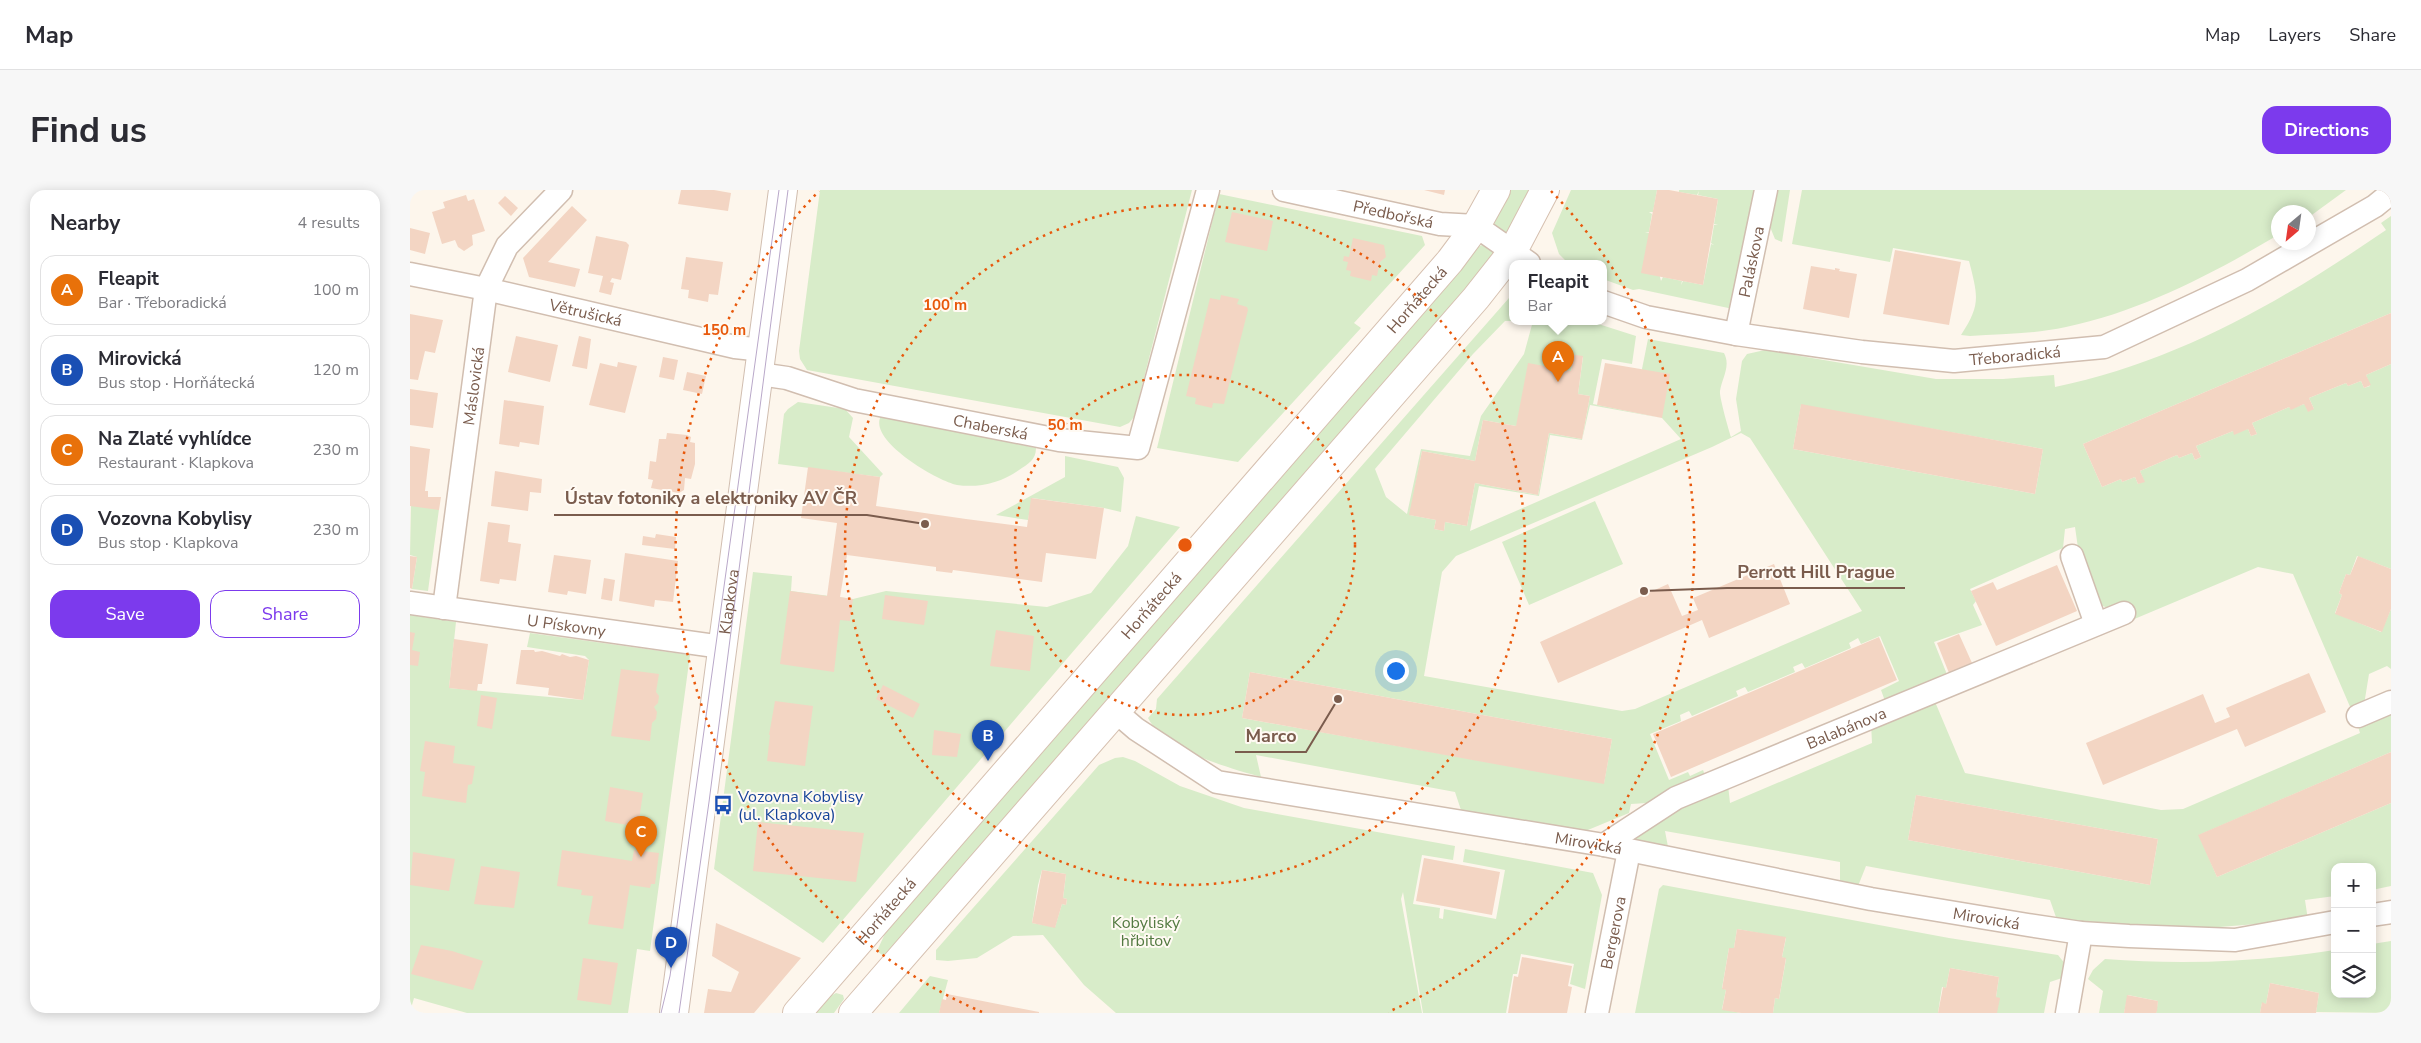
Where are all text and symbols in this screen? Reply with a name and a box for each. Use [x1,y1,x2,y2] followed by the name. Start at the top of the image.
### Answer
[25,19,73,51] text: Map
[2205,23,2240,47] text: Map
[2268,23,2321,47] text: Layers
[2349,23,2396,47] text: Share
[2262,106,2391,154] button: Directions
[30,107,147,154] text: Find us
[1351,195,1435,234] street label: Předbořská
[2271,205,2316,250] north arrow
[50,209,120,237] text: Nearby
[298,212,360,234] text: 4 results
[1734,224,1770,299] street label: Paláskova
[1509,260,1607,325] popup
[1382,262,1453,338] street label: Horňátecká
[98,266,159,292] text: Fleapit
[1528,269,1588,295] text: Fleapit
[61,279,73,301] text: A
[312,279,359,301] text: 100 m
[98,292,227,314] text: Bar · Třeboradická
[546,294,624,332] street label: Větrušická
[923,295,967,315] text: 100 m
[1528,295,1553,317] text: Bar
[702,320,746,340] text: 150 m
[1542,341,1574,382] pin: A
[1968,341,2062,372] street label: Třeboradická
[458,345,490,427] street label: Máslovická
[98,346,182,372] text: Mirovická
[61,359,73,381] text: B
[312,359,359,381] text: 120 m
[98,372,255,394] text: Bus stop · Horňátecká
[951,410,1030,446] street label: Chaberská
[1047,415,1083,435] text: 50 m
[98,426,252,452] text: Na Zlaté vyhlídce
[62,439,72,461] text: C
[312,439,359,461] text: 230 m
[98,452,254,474] text: Restaurant · Klapkova
[554,482,867,515] callout: Ústav fotoniky a elektroniky AV ČR
[565,486,858,510] text: Ústav fotoniky a elektroniky AV ČR
[98,506,252,532] text: Vozovna Kobylisy
[61,519,73,541] text: D
[312,519,359,541] text: 230 m
[98,532,239,554] text: Bus stop · Klapkova
[1176,536,1194,554] centre of rings
[1727,555,1905,588] callout: Perrott Hill Prague
[1737,560,1895,584] text: Perrott Hill Prague
[714,568,745,636] street label: Klapkova
[1117,568,1187,644] street label: Horňátecká
[50,590,200,638] button: Save
[210,590,360,638] button: Share
[525,610,608,643] street label: U Pískovny
[1383,658,1409,684] your location
[1803,702,1890,755] street label: Balabánova
[1235,719,1306,752] callout: Marco
[972,720,1004,761] pin: B
[1245,724,1297,748] text: Marco
[737,786,864,826] place label: Vozovna Kobylisy (ul. Klapkova)
[712,794,734,816] bus stop icon: Vozovna Kobylisy (ul. Klapkova)
[625,816,657,857] pin: C
[1553,827,1624,860] street label: Mirovická
[2331,863,2376,998] map controls
[2331,863,2376,908] button: +
[851,873,922,950] street label: Horňátecká
[1596,894,1632,971] street label: Bergerova
[1951,903,2021,935] street label: Mirovická
[2331,908,2376,953] button: −
[1112,912,1181,952] park label: Kobyliský hřbitov
[655,927,687,968] pin: D
[2331,953,2376,998] button: layers

